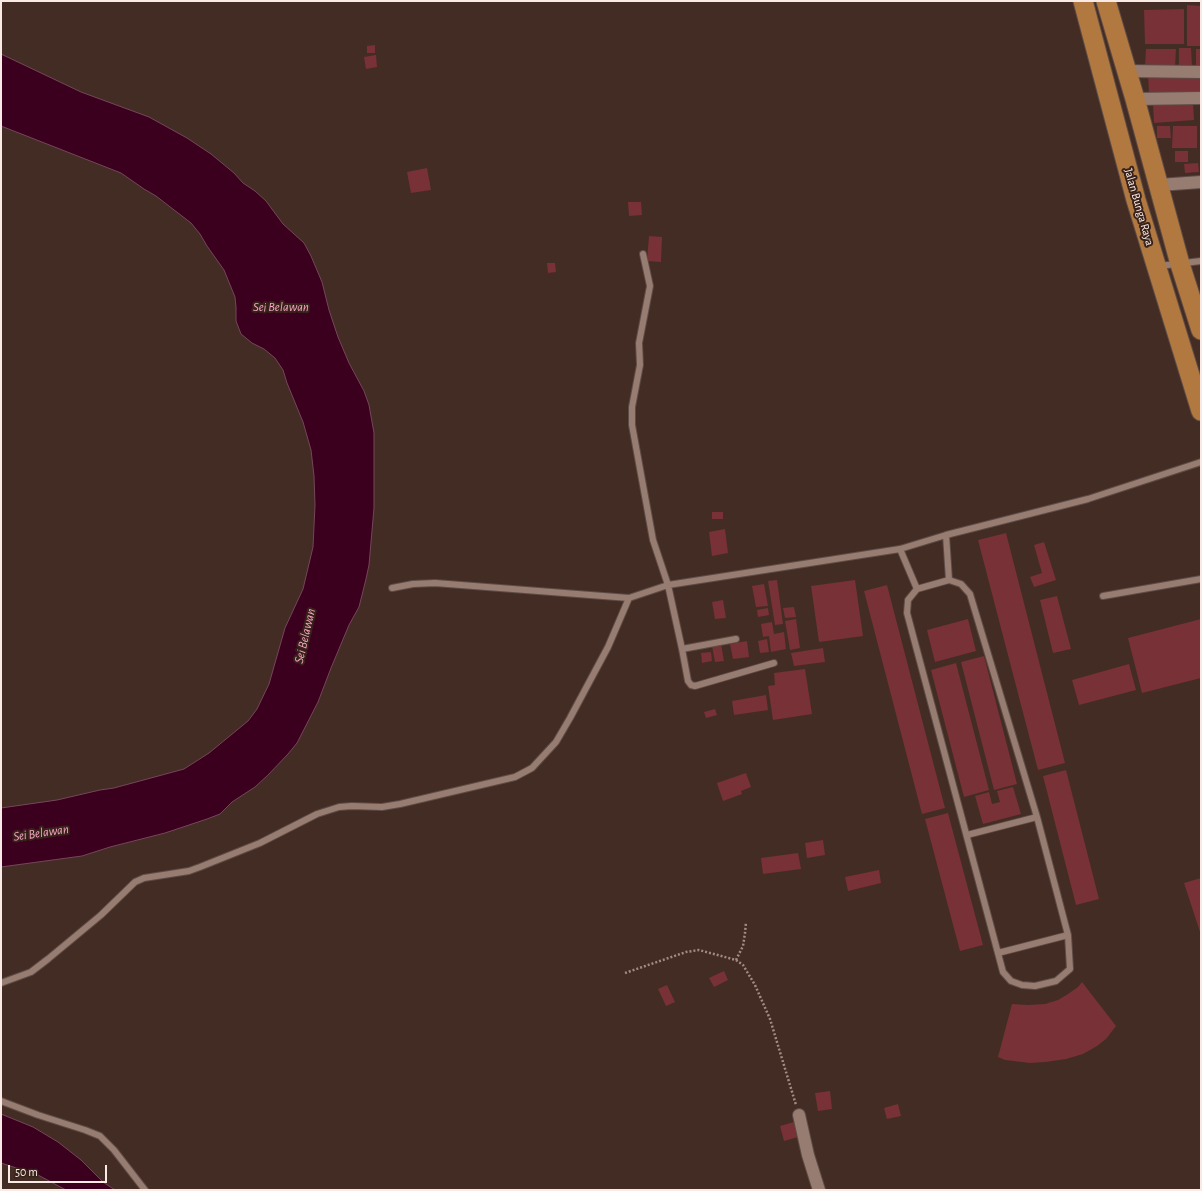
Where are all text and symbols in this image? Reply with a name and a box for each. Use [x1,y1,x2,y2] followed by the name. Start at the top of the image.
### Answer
[1121,167,1157,247] street label: Jalan Bunga Raya
[253,299,309,315] water label: Sei Belawan
[291,607,319,665] water label: Sei Belawan
[12,821,70,845] water label: Sei Belawan
[10,1157,109,1183] scale bar
[15,1166,38,1178] text: 50 m

